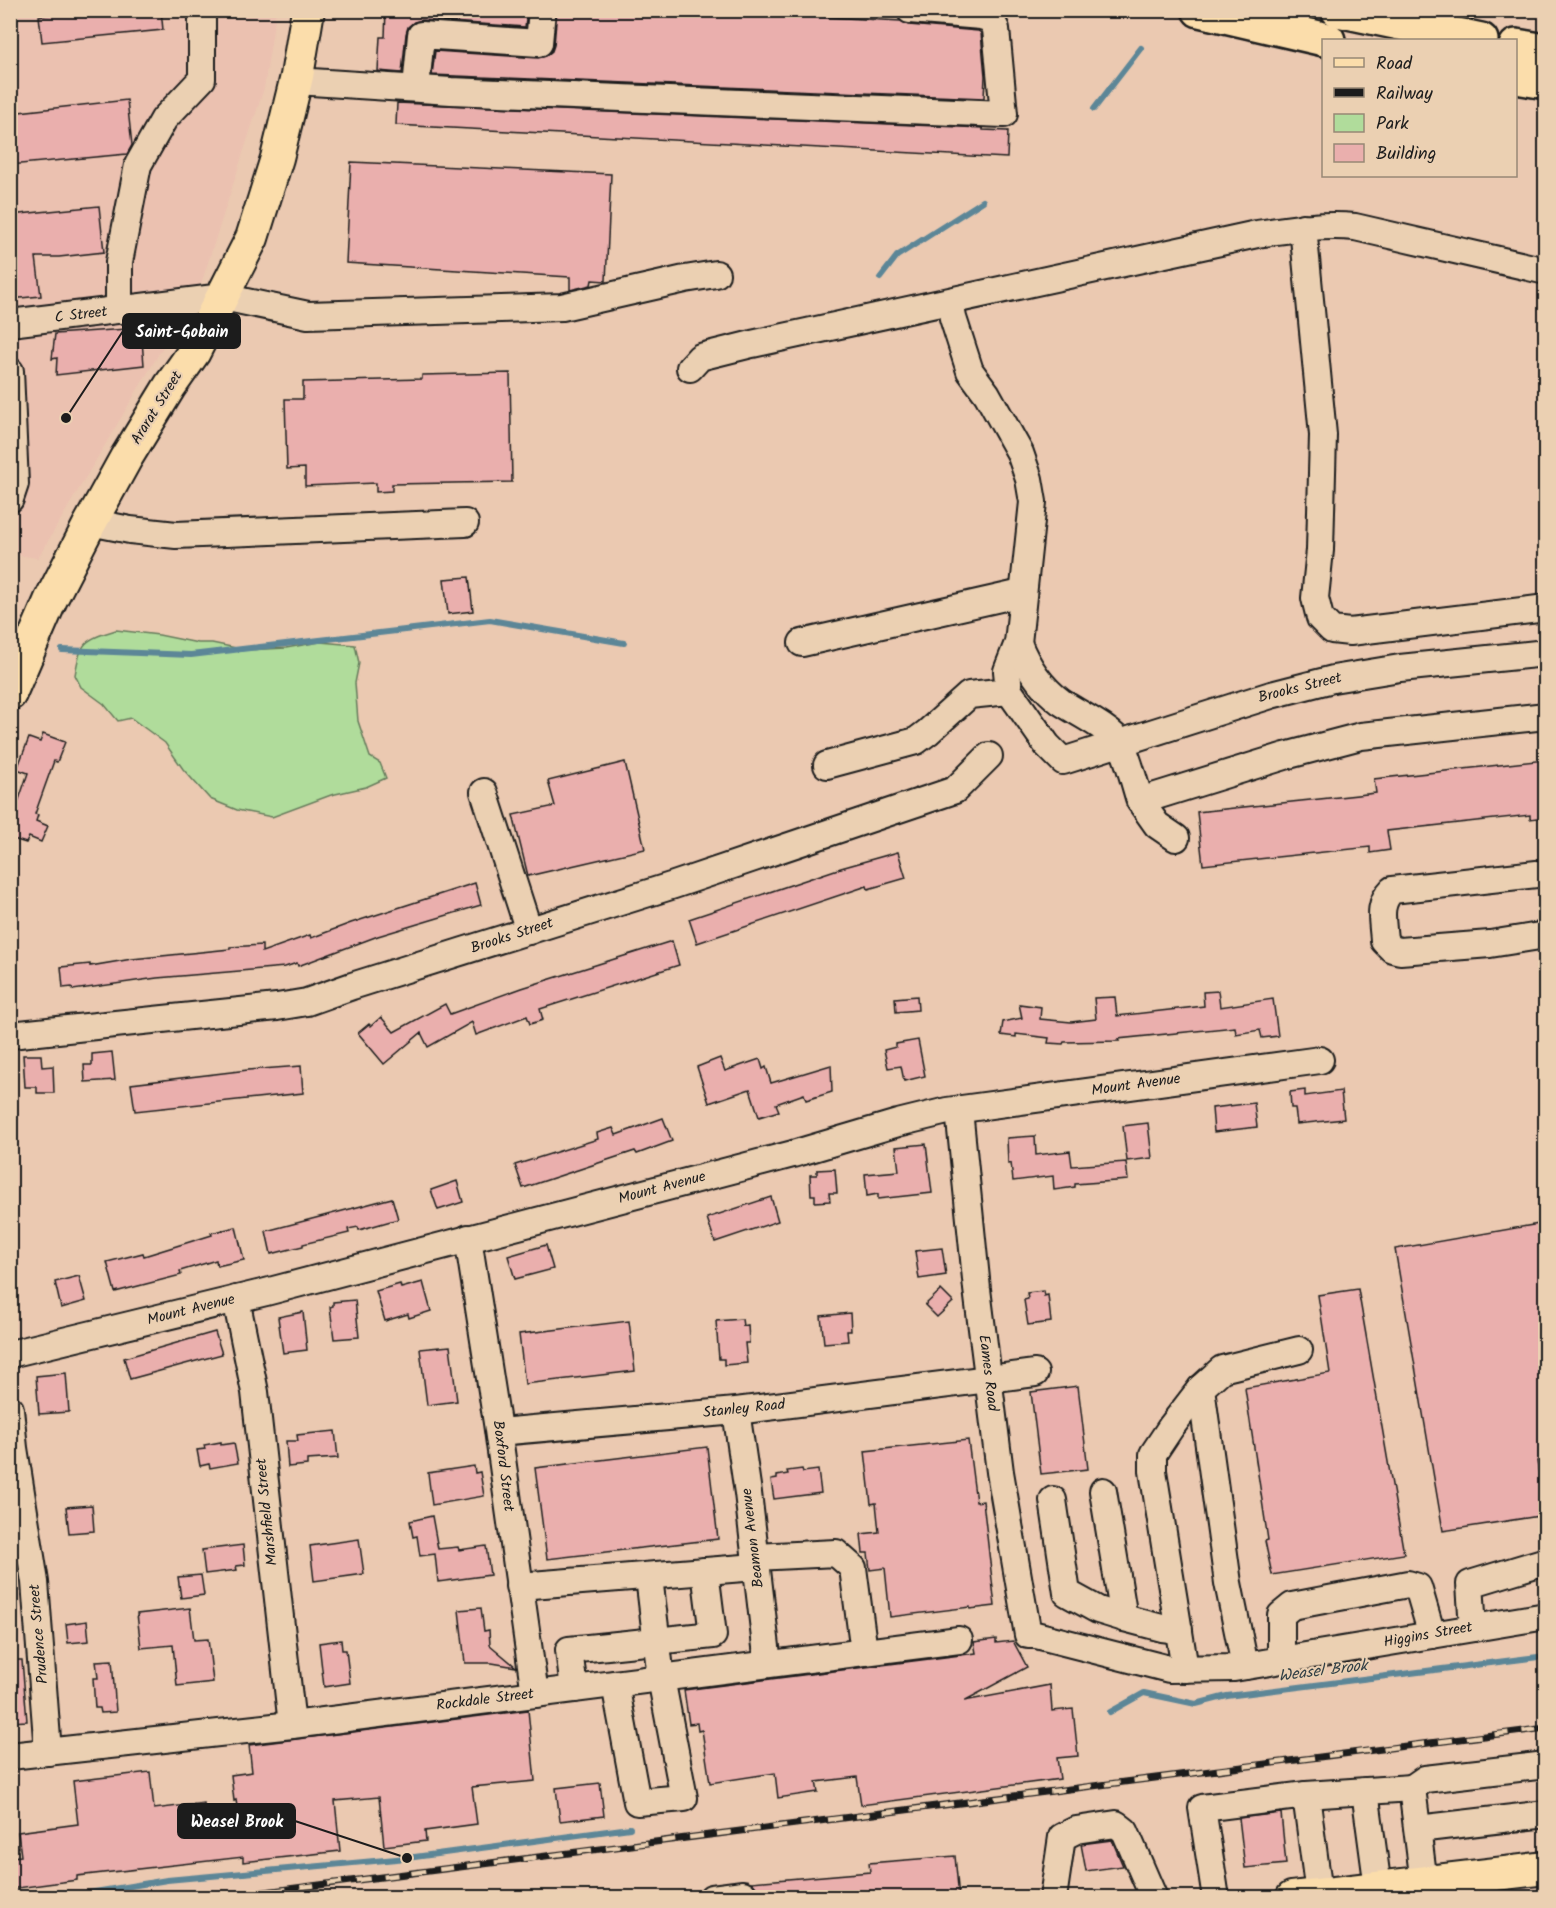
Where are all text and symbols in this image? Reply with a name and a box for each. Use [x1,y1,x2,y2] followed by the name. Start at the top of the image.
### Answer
[1322,39,1517,177] legend
[1376,50,1413,79] text: Road
[1376,80,1433,109] text: Railway
[1376,110,1409,139] text: Park
[1376,140,1436,169] text: Building
[53,300,109,330] street label: C Street
[123,314,240,348] callout: Saint-Gobain
[136,320,229,345] text: Saint-Gobain
[125,366,189,450] street label: Ararat Street
[1256,666,1345,710] street label: Brooks Street
[468,911,557,961] street label: Brooks Street
[1090,1067,1182,1103] street label: Mount Avenue
[616,1165,709,1211] street label: Mount Avenue
[145,1287,238,1333] street label: Mount Avenue
[971,1333,1005,1413] street label: Eames Road
[702,1393,787,1425] street label: Stanley Road
[486,1419,521,1513] street label: Boxford Street
[249,1457,285,1567] street label: Marshfield Street
[735,1487,771,1589] street label: Beamon Avenue
[23,1583,55,1685] street label: Prudence Street
[1382,1615,1475,1655] street label: Higgins Street
[1277,1653,1371,1689] water label: Weasel Brook
[435,1682,535,1718] street label: Rockdale Street
[178,1804,295,1838] callout: Weasel Brook
[191,1810,284,1835] text: Weasel Brook

